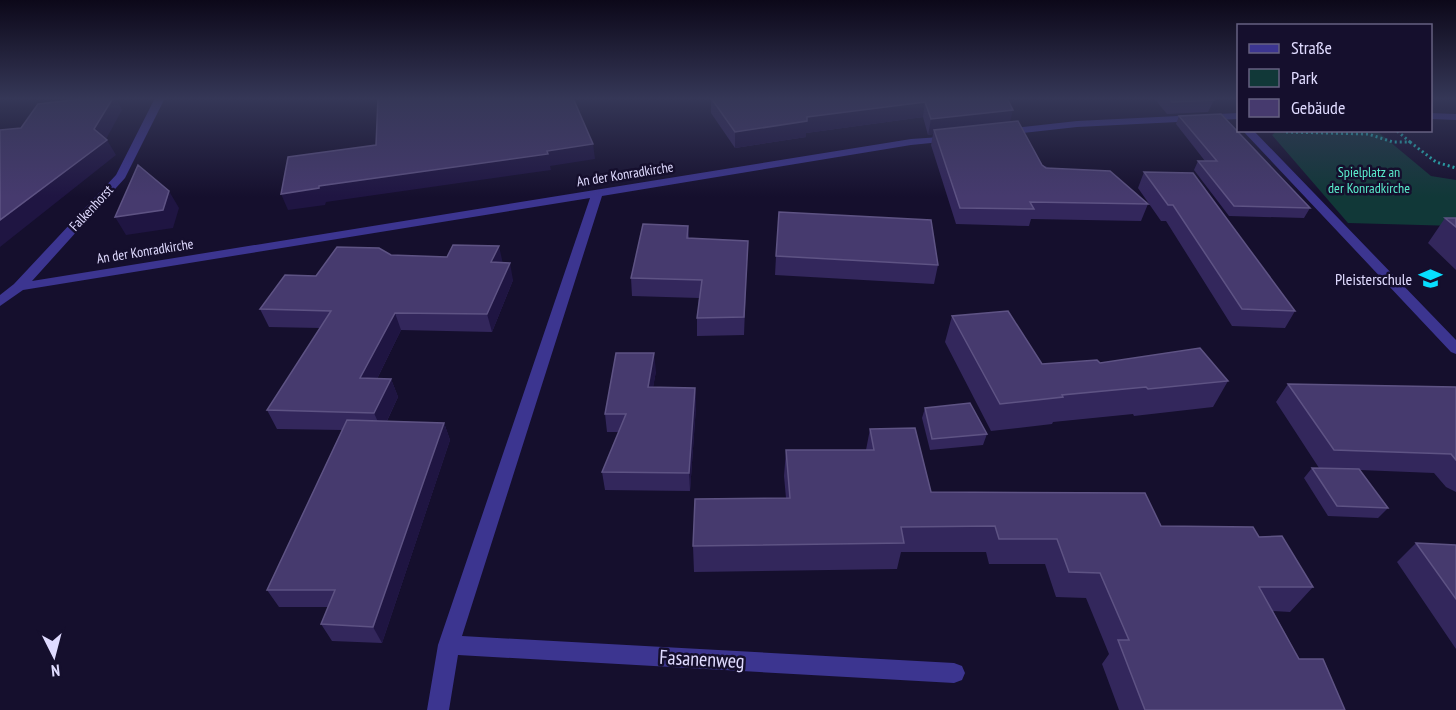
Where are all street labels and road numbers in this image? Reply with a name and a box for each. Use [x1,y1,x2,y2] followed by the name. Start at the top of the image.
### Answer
[575,157,675,191] street label: An der Konradkirche
[65,181,117,235] street label: Falkenhorst
[95,234,195,268] street label: An der Konradkirche
[659,644,745,674] street label: Fasanenweg

